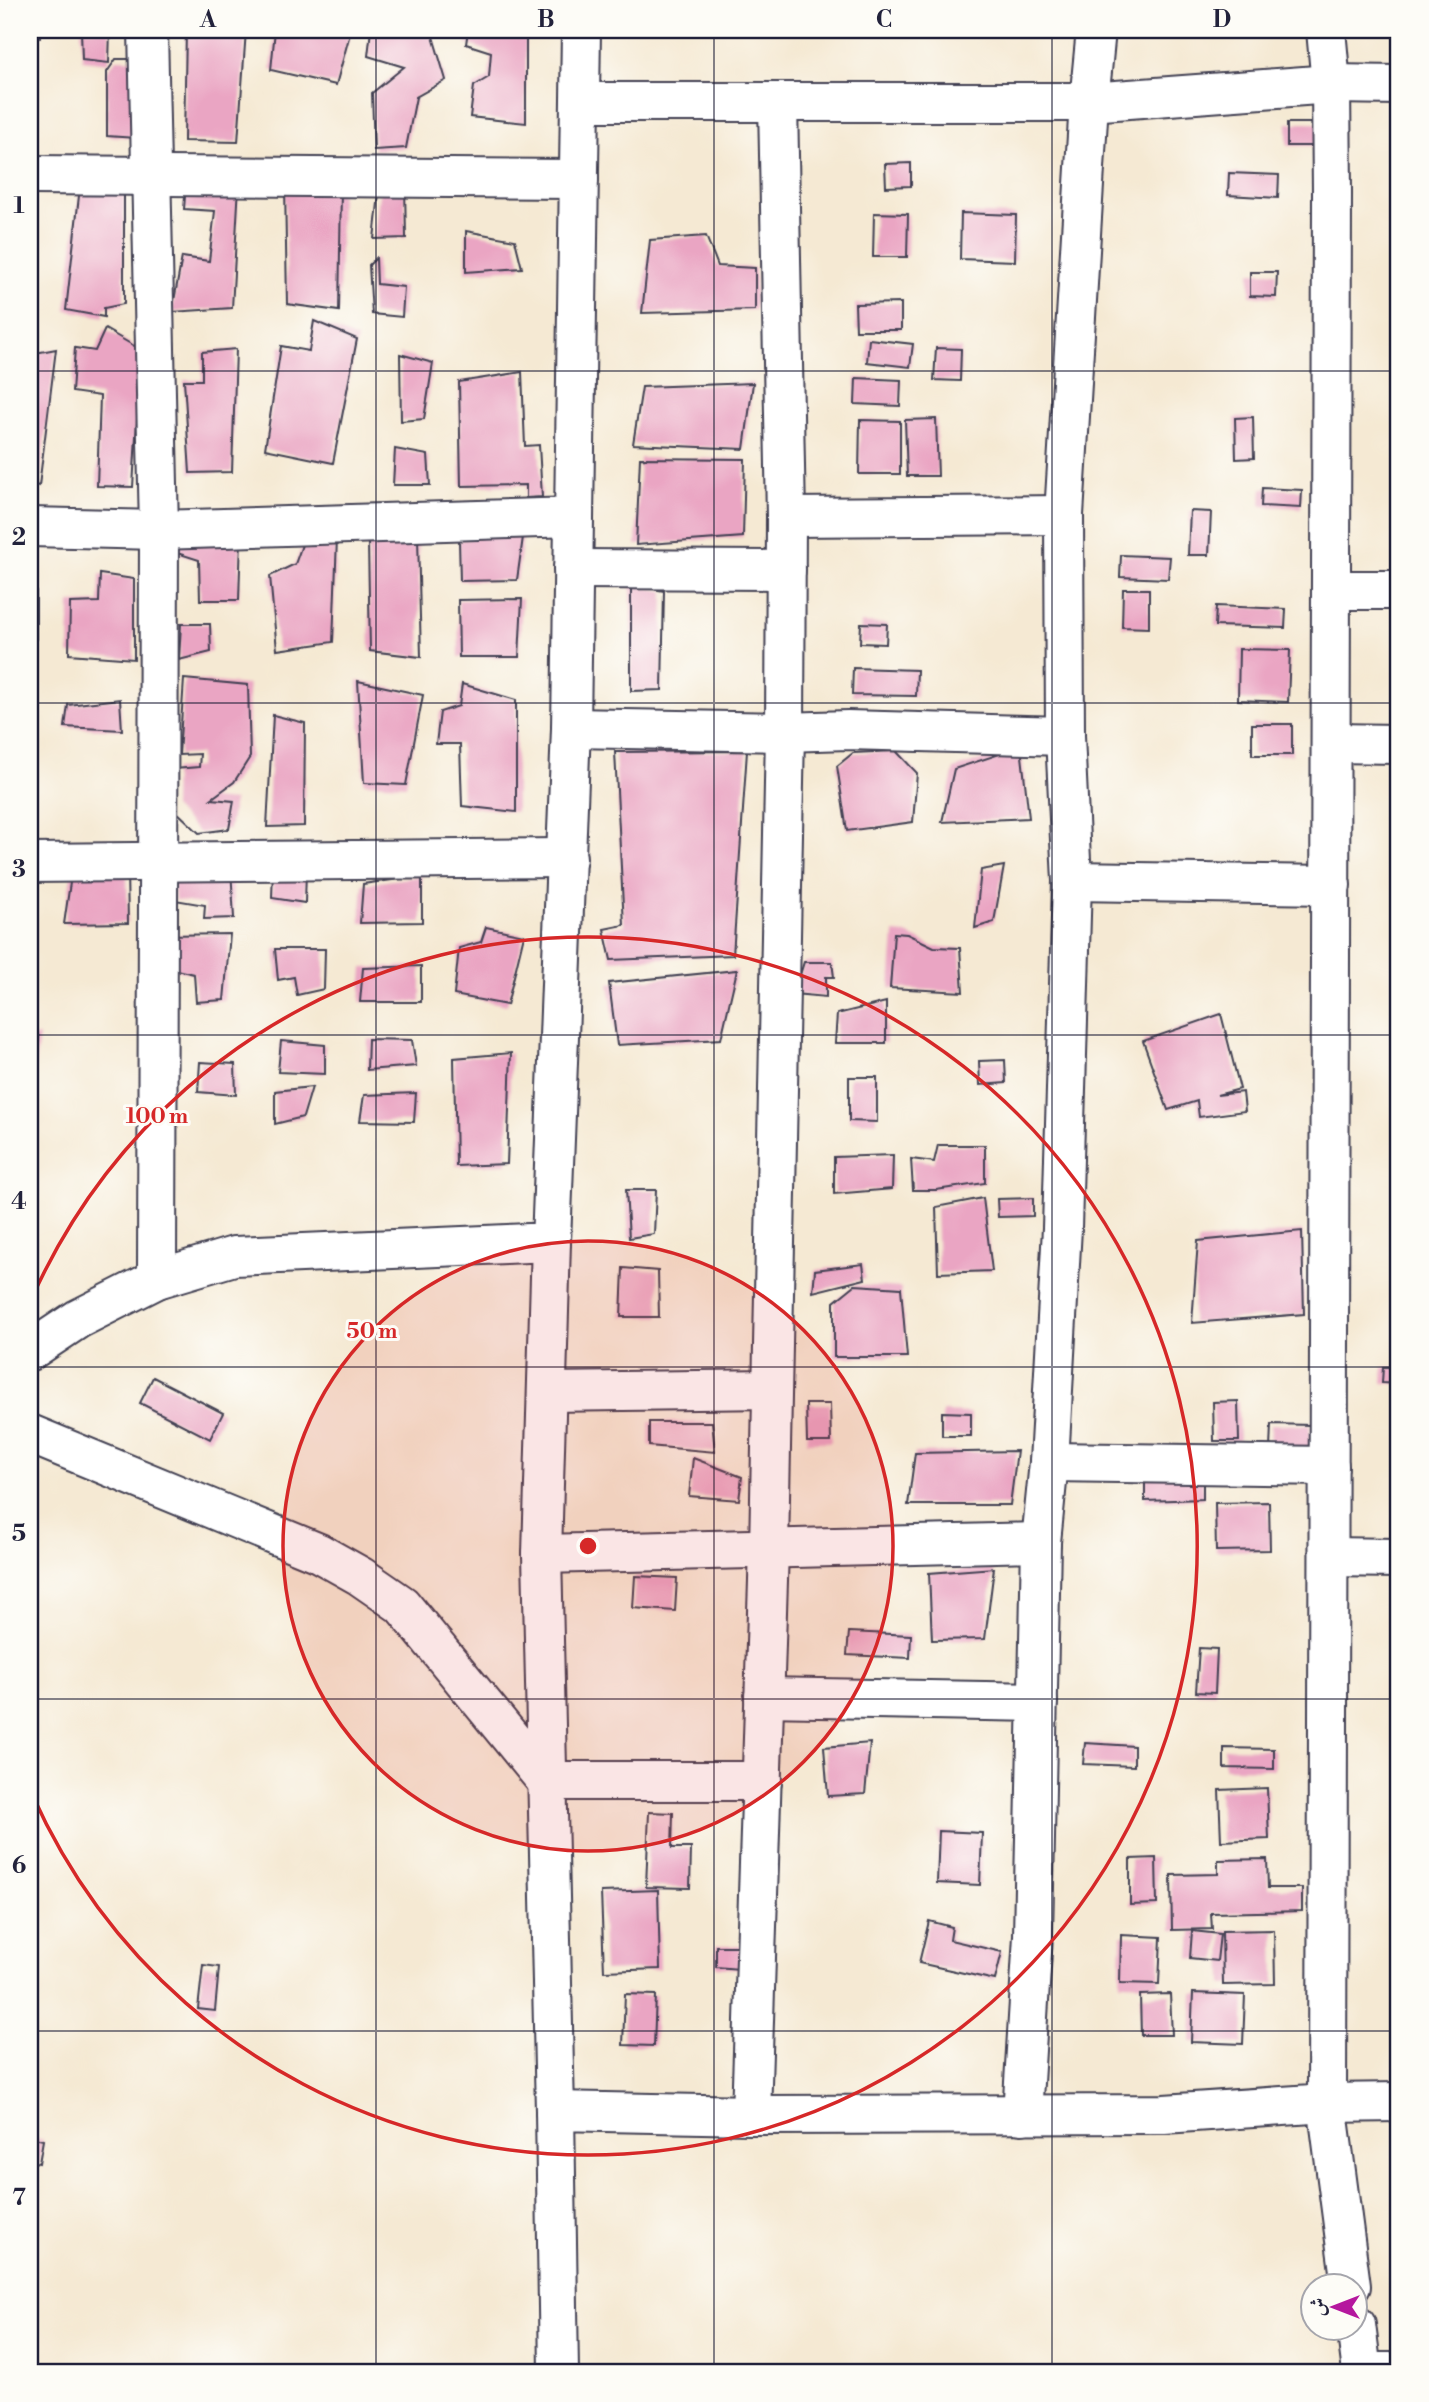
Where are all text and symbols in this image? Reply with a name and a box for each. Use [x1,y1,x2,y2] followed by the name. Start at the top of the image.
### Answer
[199,6,217,34] text: A
[537,6,555,34] text: B
[876,6,892,34] text: C
[1213,6,1231,34] text: D
[13,192,25,220] text: 1
[12,524,26,552] text: 2
[12,856,26,884] text: 3
[126,1104,188,1130] text: 100 m
[11,1188,27,1216] text: 4
[347,1319,397,1345] text: 50 m
[12,1520,26,1548] text: 5
[576,1534,600,1558] centre of rings
[12,1852,26,1880] text: 6
[12,2184,26,2212] text: 7
[1300,2272,1370,2342] north arrow
[1306,2298,1330,2316] text: ش

